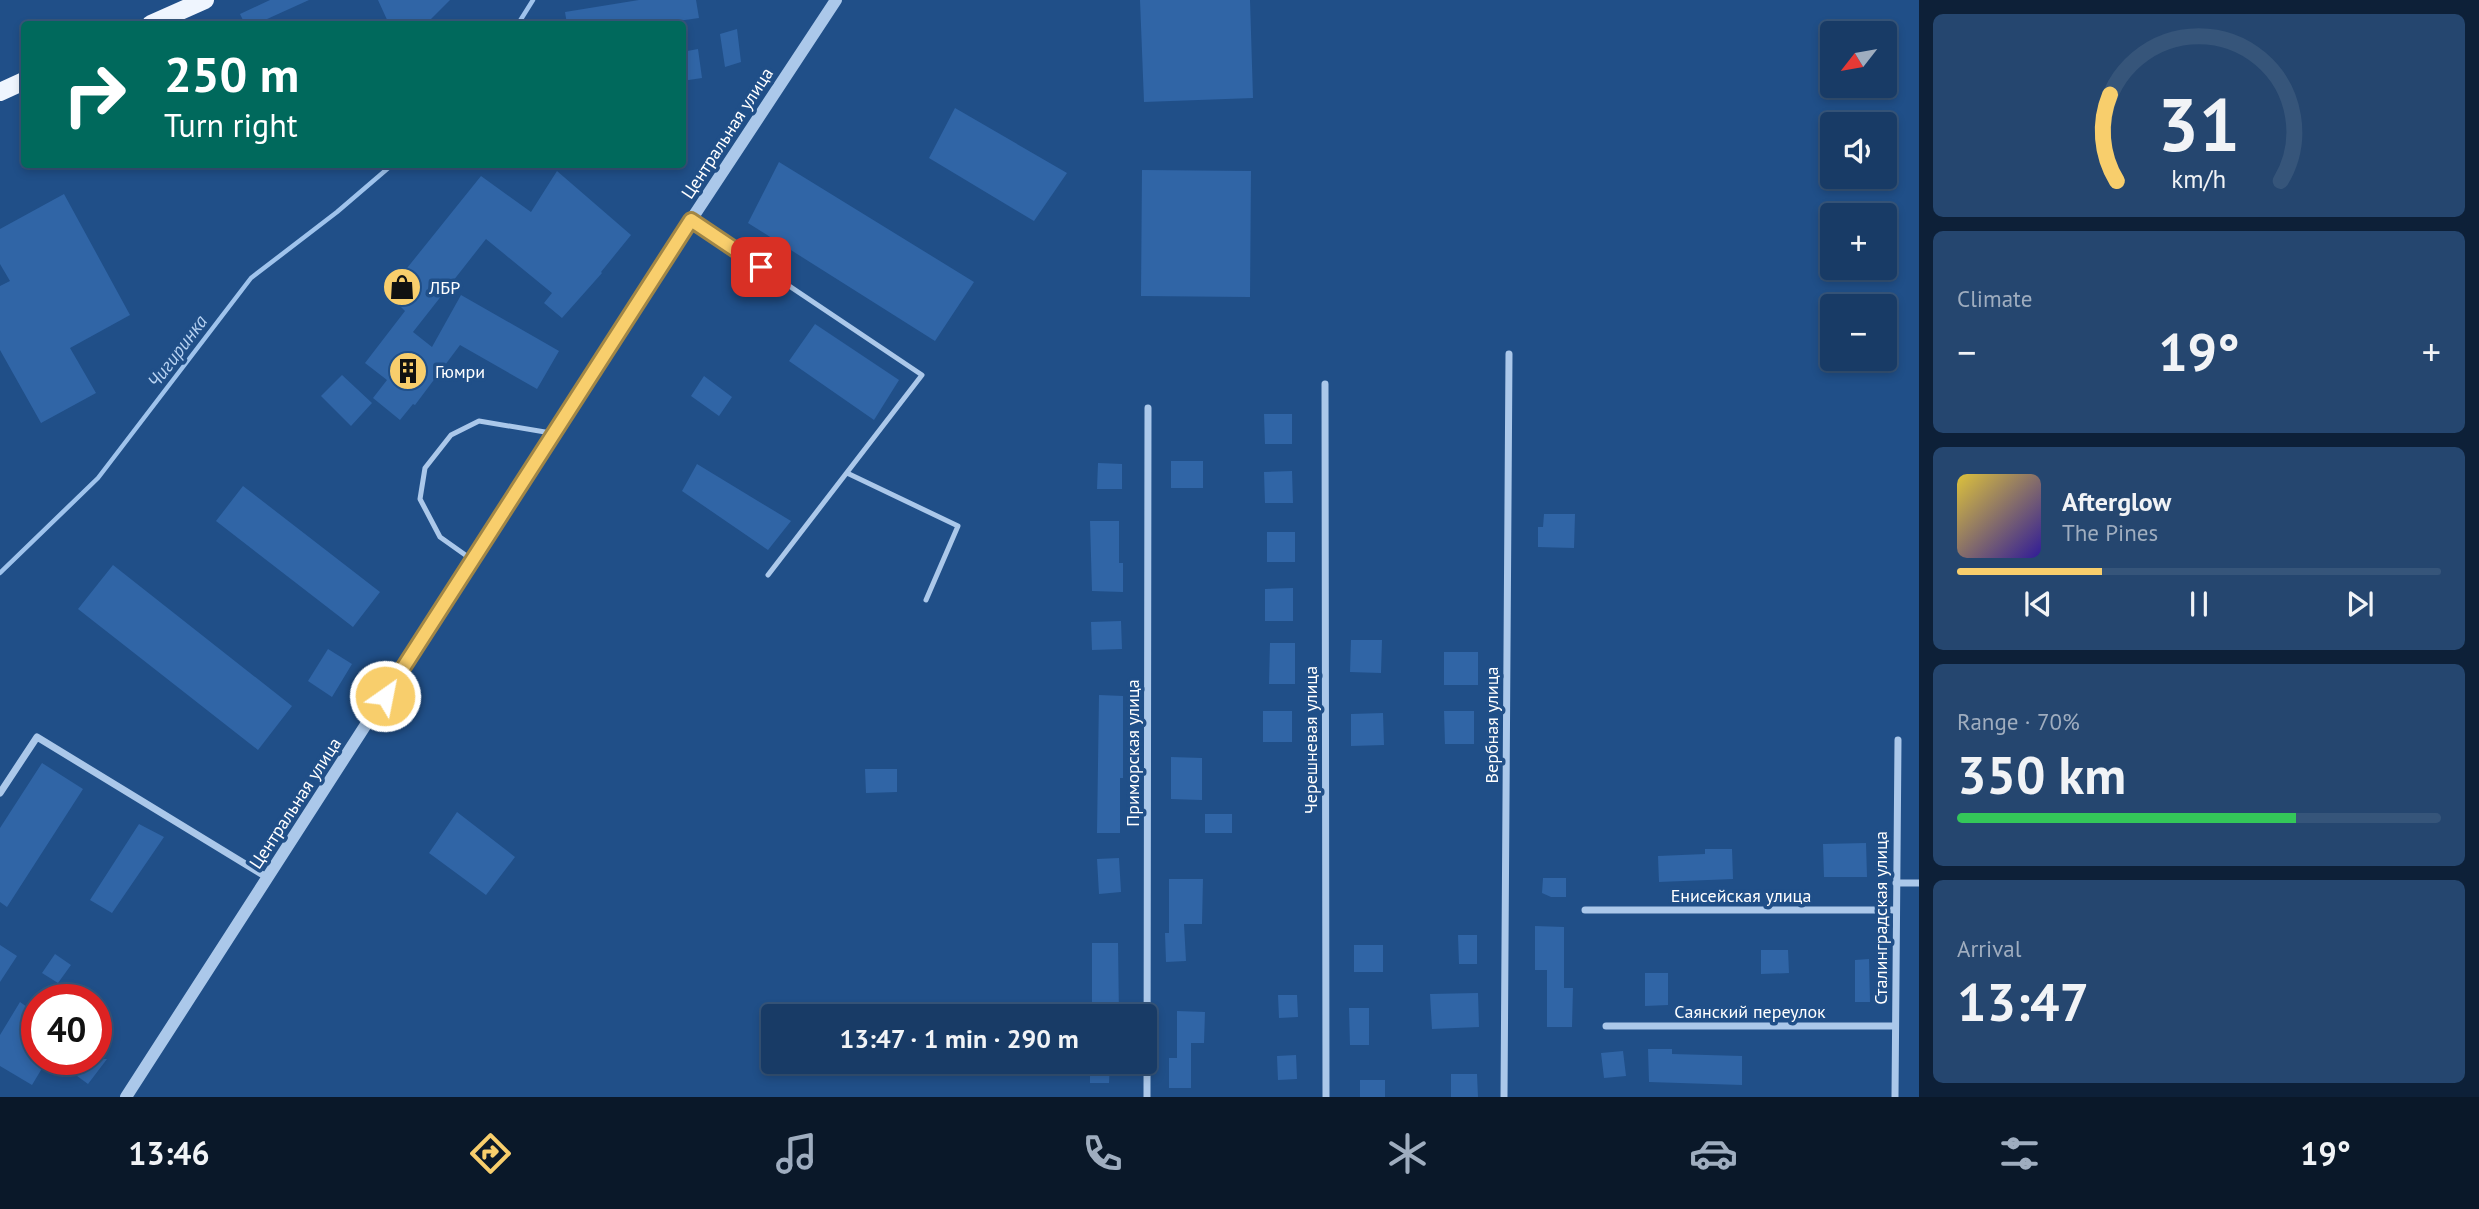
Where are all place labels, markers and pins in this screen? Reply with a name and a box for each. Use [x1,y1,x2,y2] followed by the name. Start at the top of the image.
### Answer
[731,237,791,297] pin
[381,266,423,308] shop icon: ЛБР
[428,276,460,299] place label: ЛБР
[387,350,429,392] building icon: Гюмри
[435,360,485,383] place label: Гюмри

